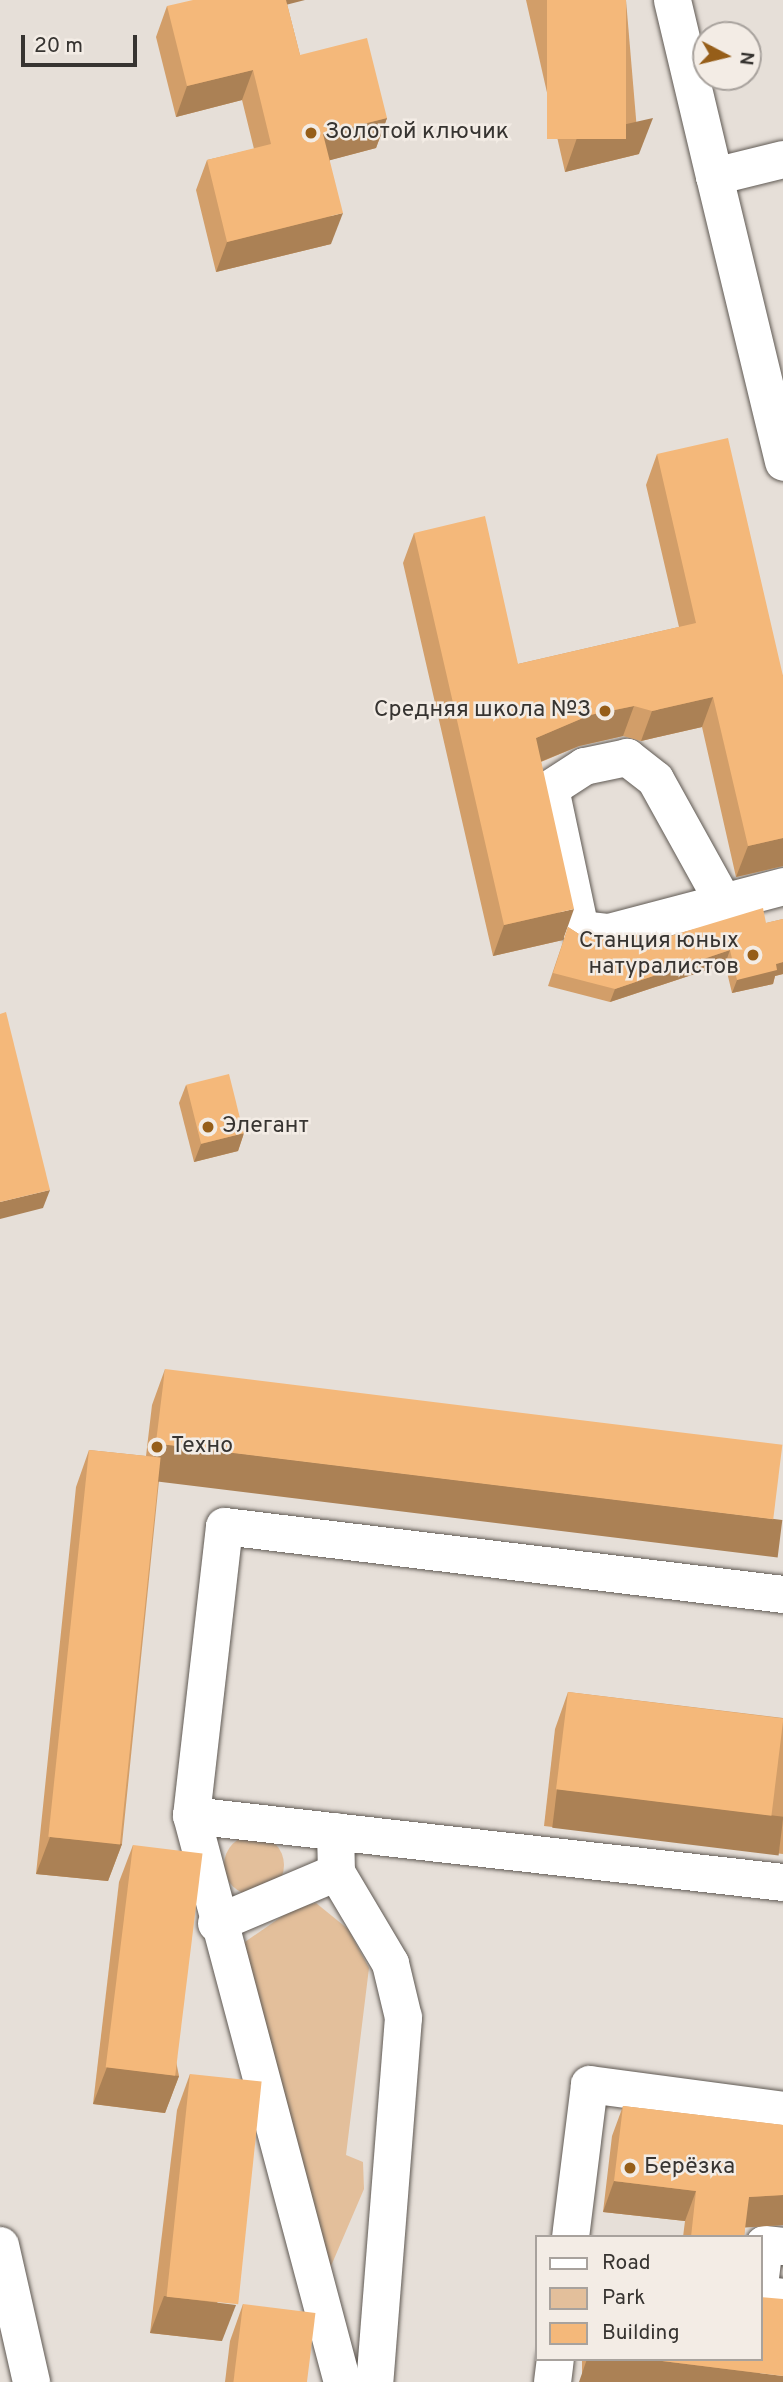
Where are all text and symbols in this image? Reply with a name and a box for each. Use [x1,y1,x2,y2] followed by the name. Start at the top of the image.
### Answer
[24,21,140,65] scale bar
[692,21,762,91] north arrow
[34,33,83,60] text: 20 m
[733,50,759,67] text: N
[325,119,509,147] place label: Золотой ключик
[303,125,319,141] marker: Золотой ключик
[374,697,591,725] place label: Средняя школа №3
[597,703,613,719] marker: Средняя школа №3
[579,928,739,982] place label: Станция юных натуралистов
[745,947,761,963] marker: Станция юных натуралистов
[222,1113,309,1141] place label: Элегант
[200,1119,216,1135] marker: Элегант
[171,1433,233,1461] place label: Техно
[149,1439,165,1455] marker: Техно
[644,2154,735,2182] place label: Берёзка
[622,2160,638,2176] marker: Берёзка
[534,2235,762,2361] legend
[602,2250,651,2277] text: Road
[602,2285,645,2312] text: Park
[602,2320,680,2347] text: Building

